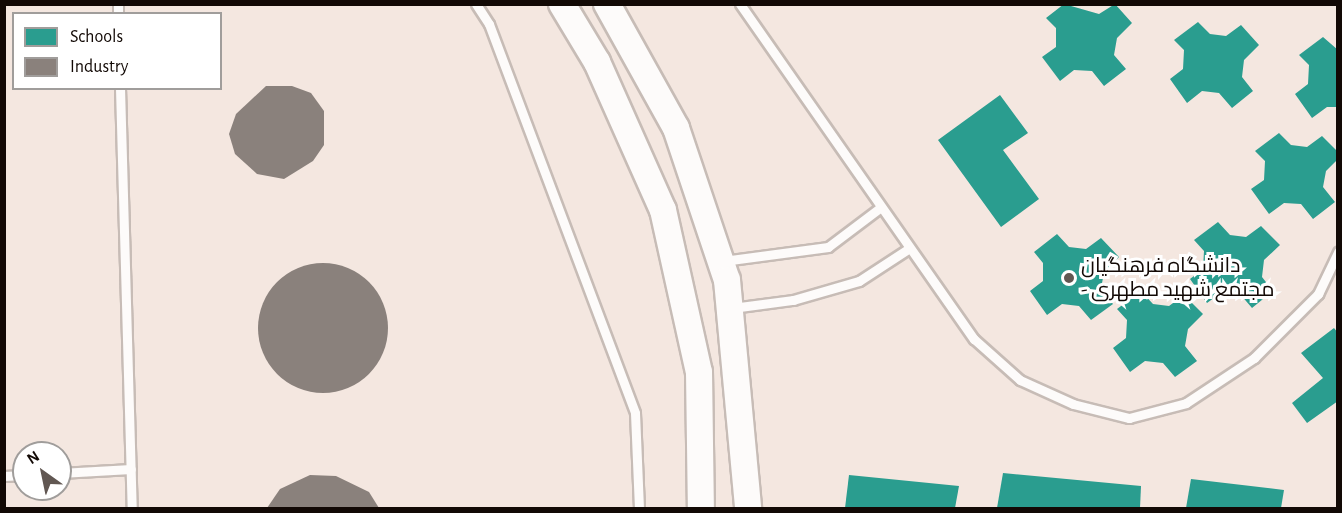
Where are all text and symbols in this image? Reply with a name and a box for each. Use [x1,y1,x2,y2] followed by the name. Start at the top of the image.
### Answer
[12,12,222,90] legend
[70,28,123,46] text: Schools
[70,58,129,76] text: Industry
[1081,253,1274,303] place label: دانشگاه فرهنگیان - مجتمع شهید مطهری
[1062,271,1076,285] marker: دانشگاه فرهنگیان - مجتمع شهید مطهری
[12,441,72,501] north arrow
[24,448,42,467] text: N

